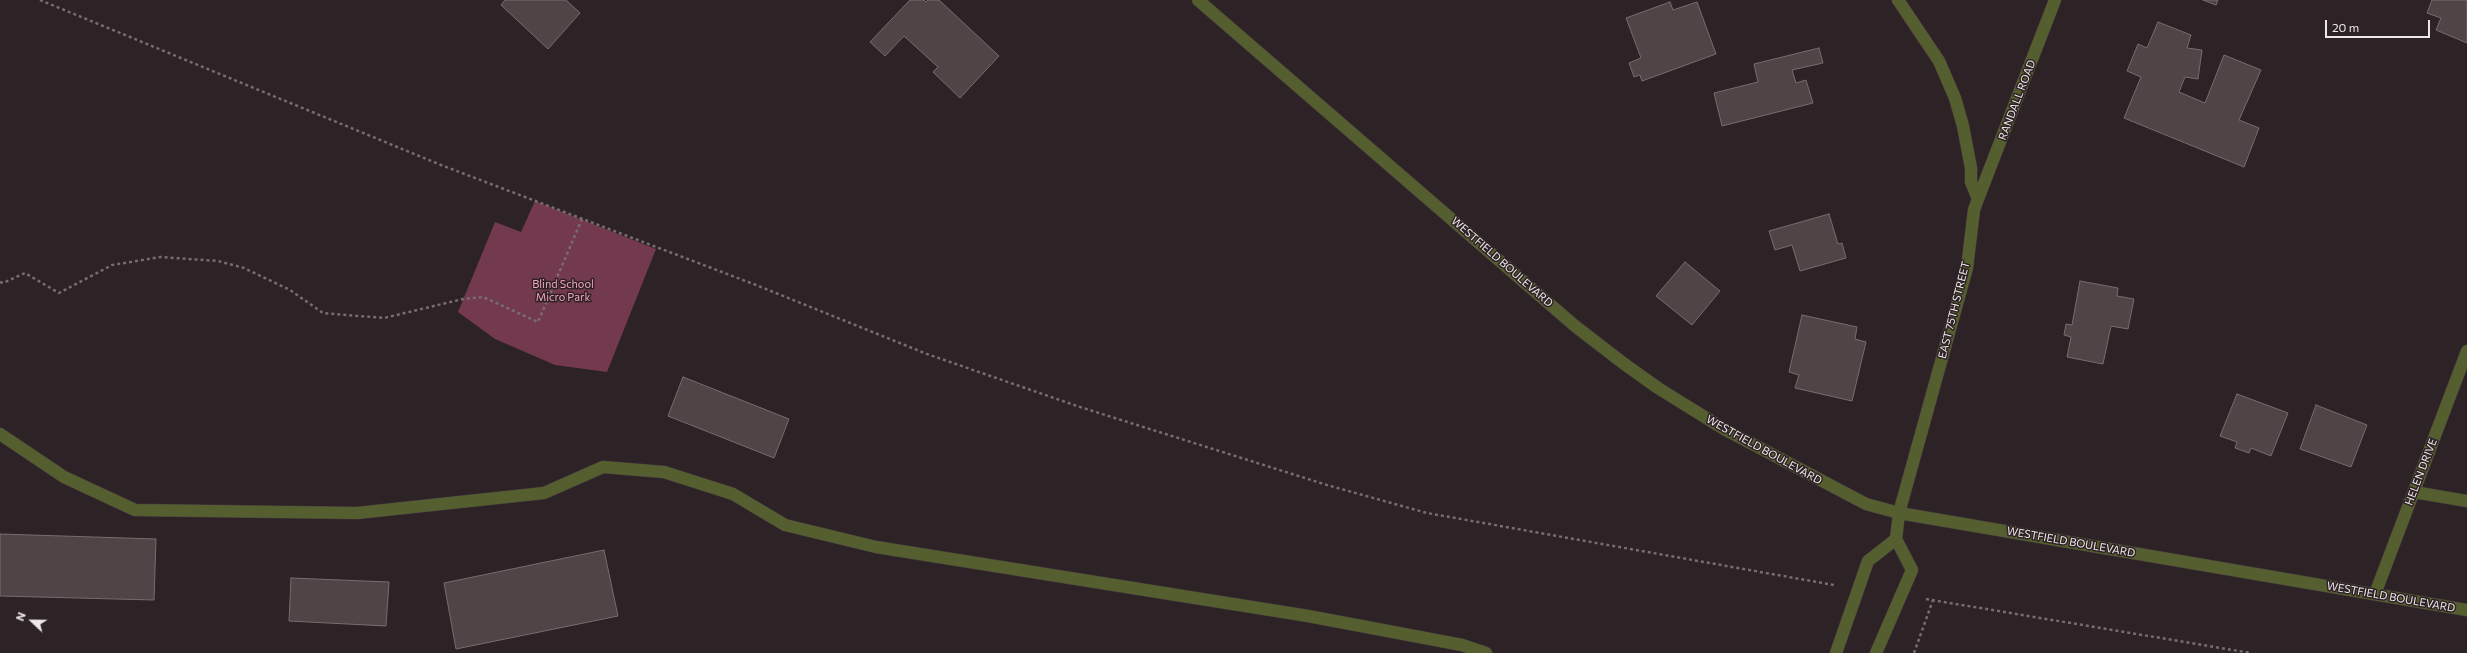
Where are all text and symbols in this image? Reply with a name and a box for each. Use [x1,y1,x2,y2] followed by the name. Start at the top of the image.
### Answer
[2327,12,2432,38] scale bar
[2332,20,2359,34] text: 20 m
[1996,58,2038,142] street label: RANDALL ROAD
[1449,214,1555,310] street label: WESTFIELD BOULEVARD
[1936,260,1972,360] street label: EAST 75TH STREET
[532,277,594,303] park label: Blind School Micro Park
[1704,413,1824,487] street label: WESTFIELD BOULEVARD
[2402,437,2440,507] street label: HELEN DRIVE
[2006,524,2136,560] street label: WESTFIELD BOULEVARD
[2326,579,2456,615] street label: WESTFIELD BOULEVARD
[12,601,52,641] north arrow
[13,610,28,623] text: N

